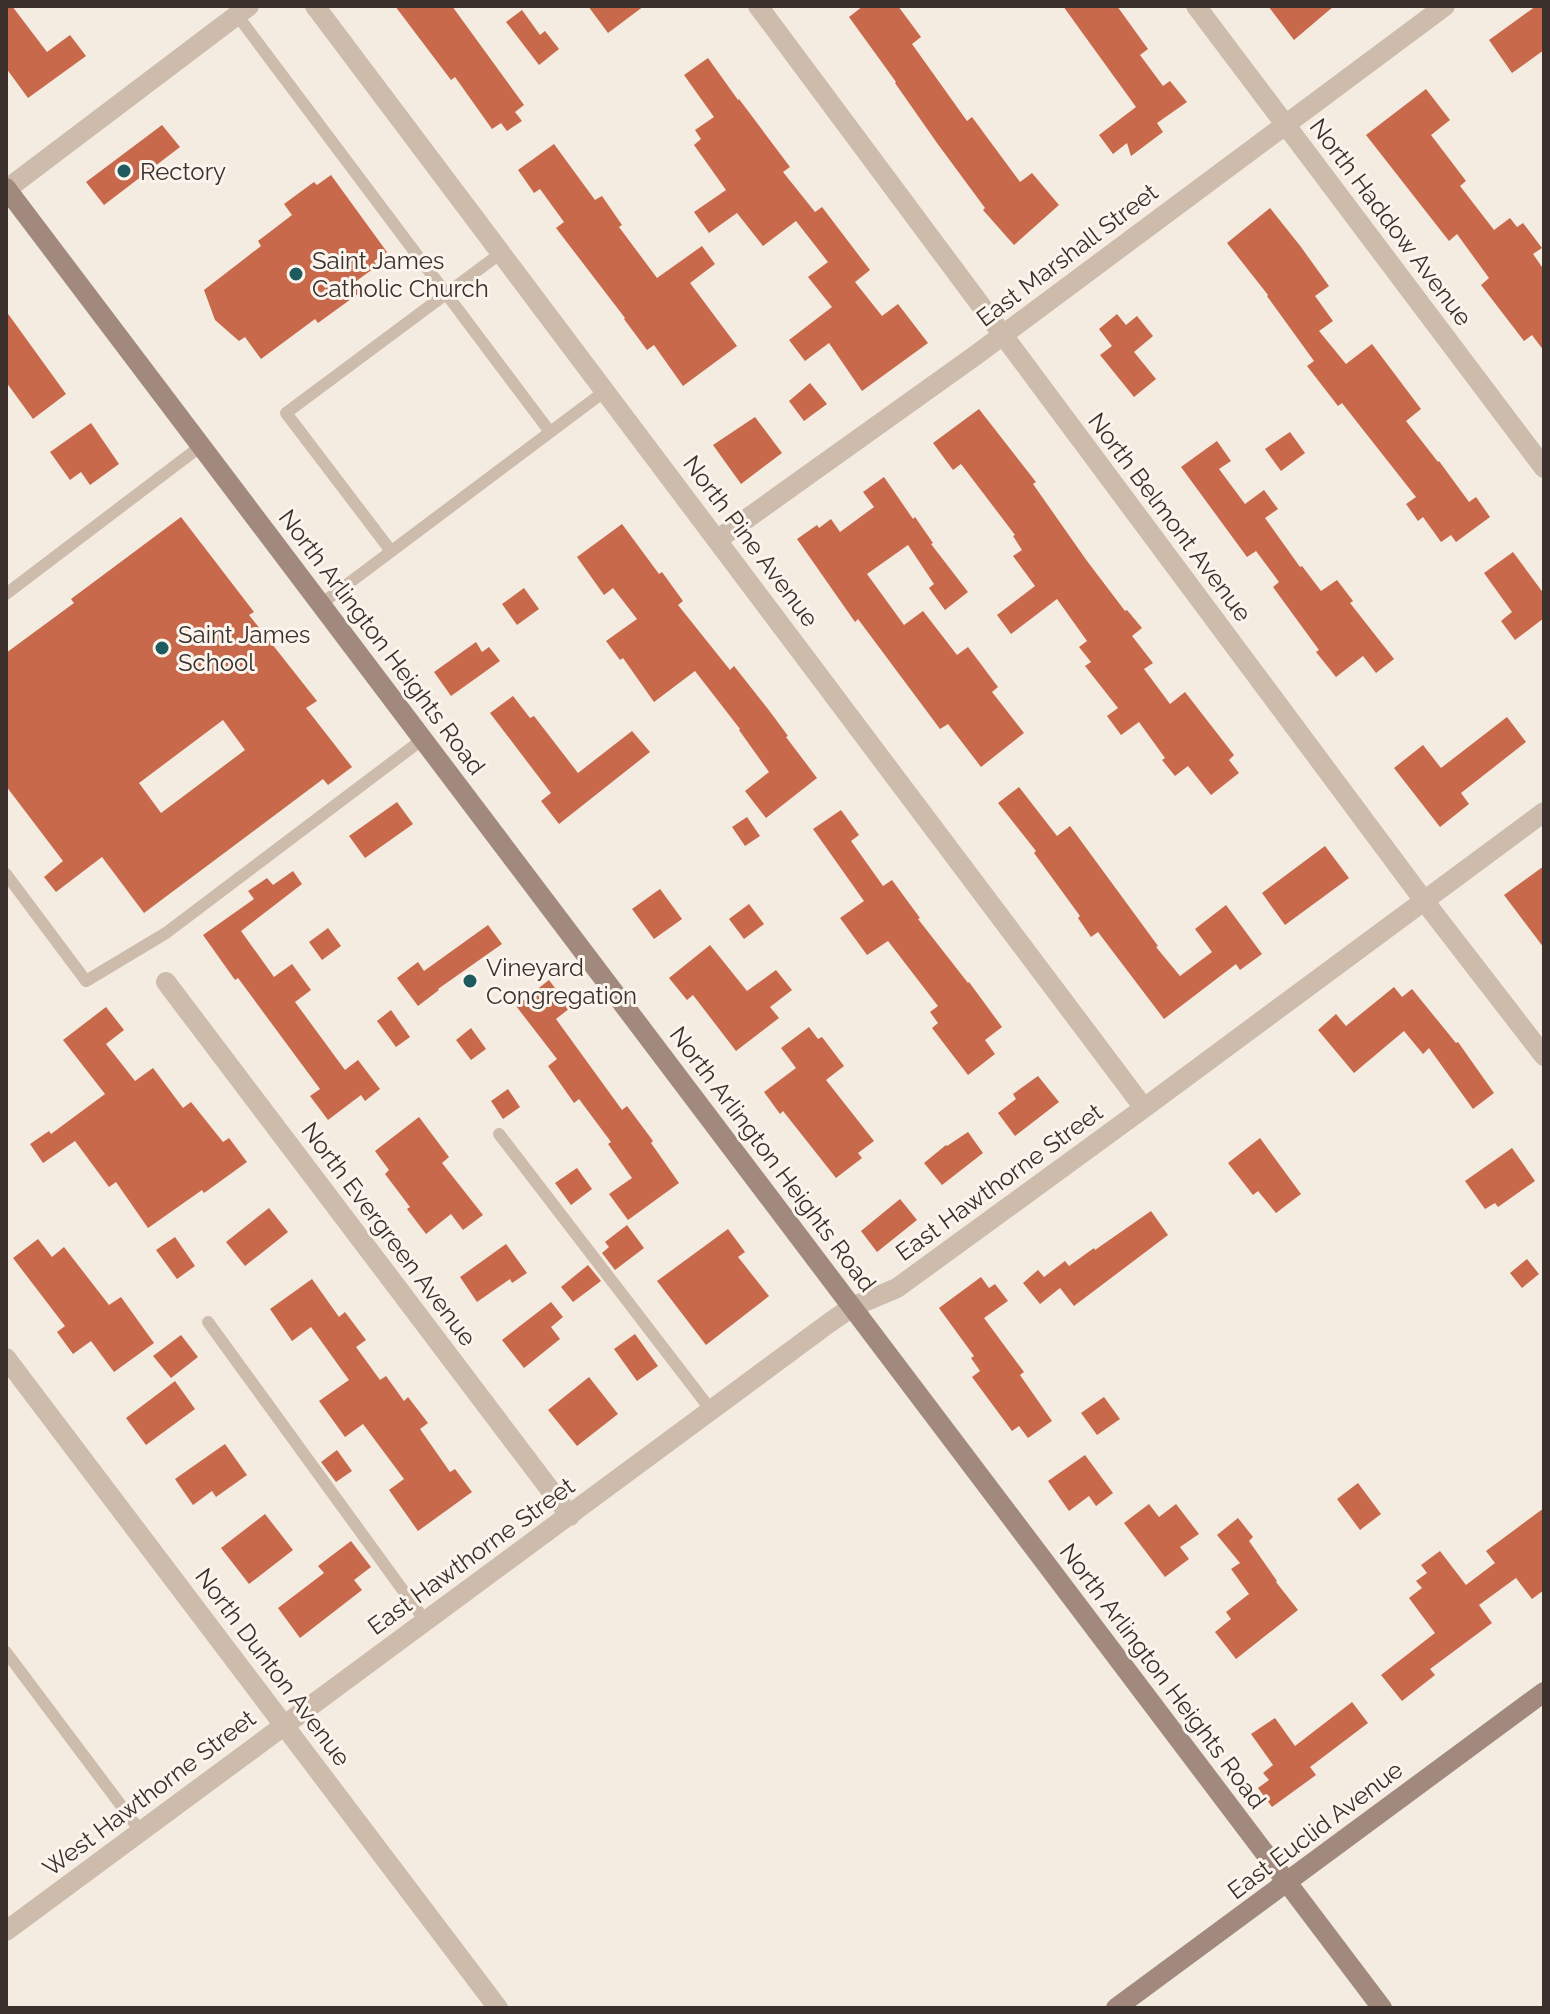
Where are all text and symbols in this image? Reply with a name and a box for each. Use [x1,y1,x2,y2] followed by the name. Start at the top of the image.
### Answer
[1304,113,1478,331] street label: North Haddow Avenue
[140,157,226,186] place label: Rectory
[115,162,133,180] marker: Rectory
[971,177,1163,333] street label: East Marshall Street
[312,246,489,303] place label: Saint James Catholic Church
[287,265,305,283] marker: Saint James Catholic Church
[1082,407,1258,627] street label: North Belmont Avenue
[677,450,825,632] street label: North Pine Avenue
[273,504,491,780] street label: North Arlington Heights Road
[178,620,310,677] place label: Saint James School
[153,639,171,657] marker: Saint James School
[486,953,637,1010] place label: Vineyard Congregation
[461,972,479,990] marker: Vineyard Congregation
[664,1021,882,1297] street label: North Arlington Heights Road
[890,1097,1108,1267] street label: East Hawthorne Street
[295,1116,483,1352] street label: North Evergreen Avenue
[362,1471,580,1641] street label: East Hawthorne Street
[1054,1538,1272,1814] street label: North Arlington Heights Road
[189,1562,357,1772] street label: North Dunton Avenue
[37,1704,261,1882] street label: West Hawthorne Street
[1222,1755,1408,1905] street label: East Euclid Avenue

